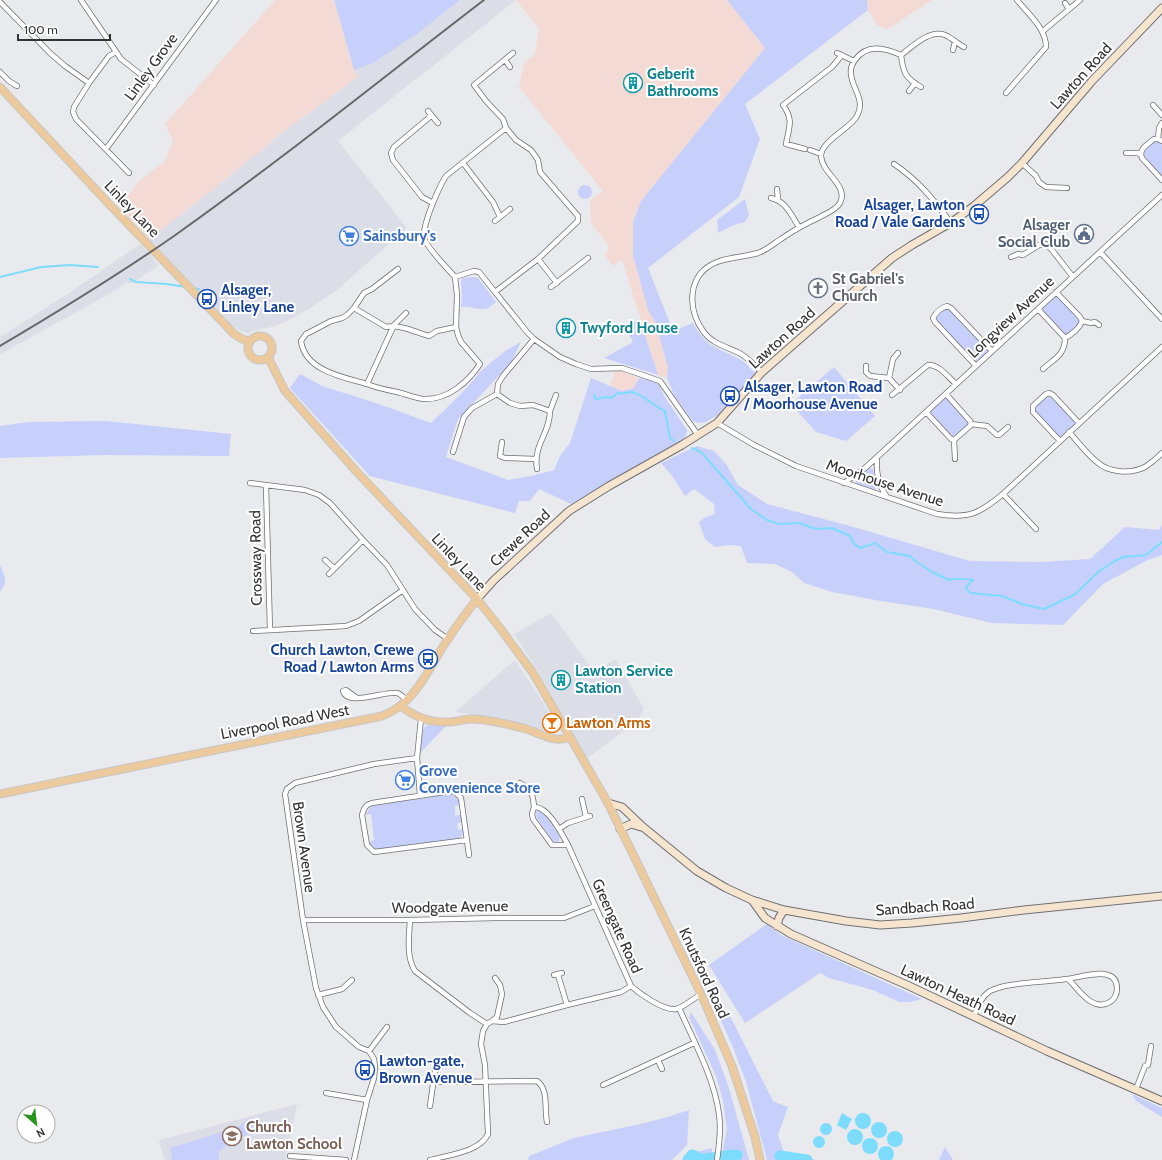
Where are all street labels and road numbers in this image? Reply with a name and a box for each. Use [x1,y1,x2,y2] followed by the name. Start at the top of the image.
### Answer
[121,30,182,104] street label: Linley Grove
[1047,39,1115,113] street label: Lawton Road
[101,177,164,241] street label: Linley Lane
[964,272,1058,362] street label: Longview Avenue
[745,304,819,372] street label: Lawton Road
[824,456,946,511] street label: Moorhouse Avenue
[486,506,554,570] street label: Crewe Road
[246,510,266,606] street label: Crossway Road
[428,530,490,595] street label: Linley Lane
[219,701,351,743] street label: Liverpool Road West
[289,800,319,894] street label: Brown Avenue
[588,876,646,976] street label: Greengate Road
[875,895,975,919] street label: Sandbach Road
[392,897,509,917] street label: Woodgate Avenue
[675,925,733,1021] street label: Knutsford Road
[898,961,1018,1029] street label: Lawton Heath Road

